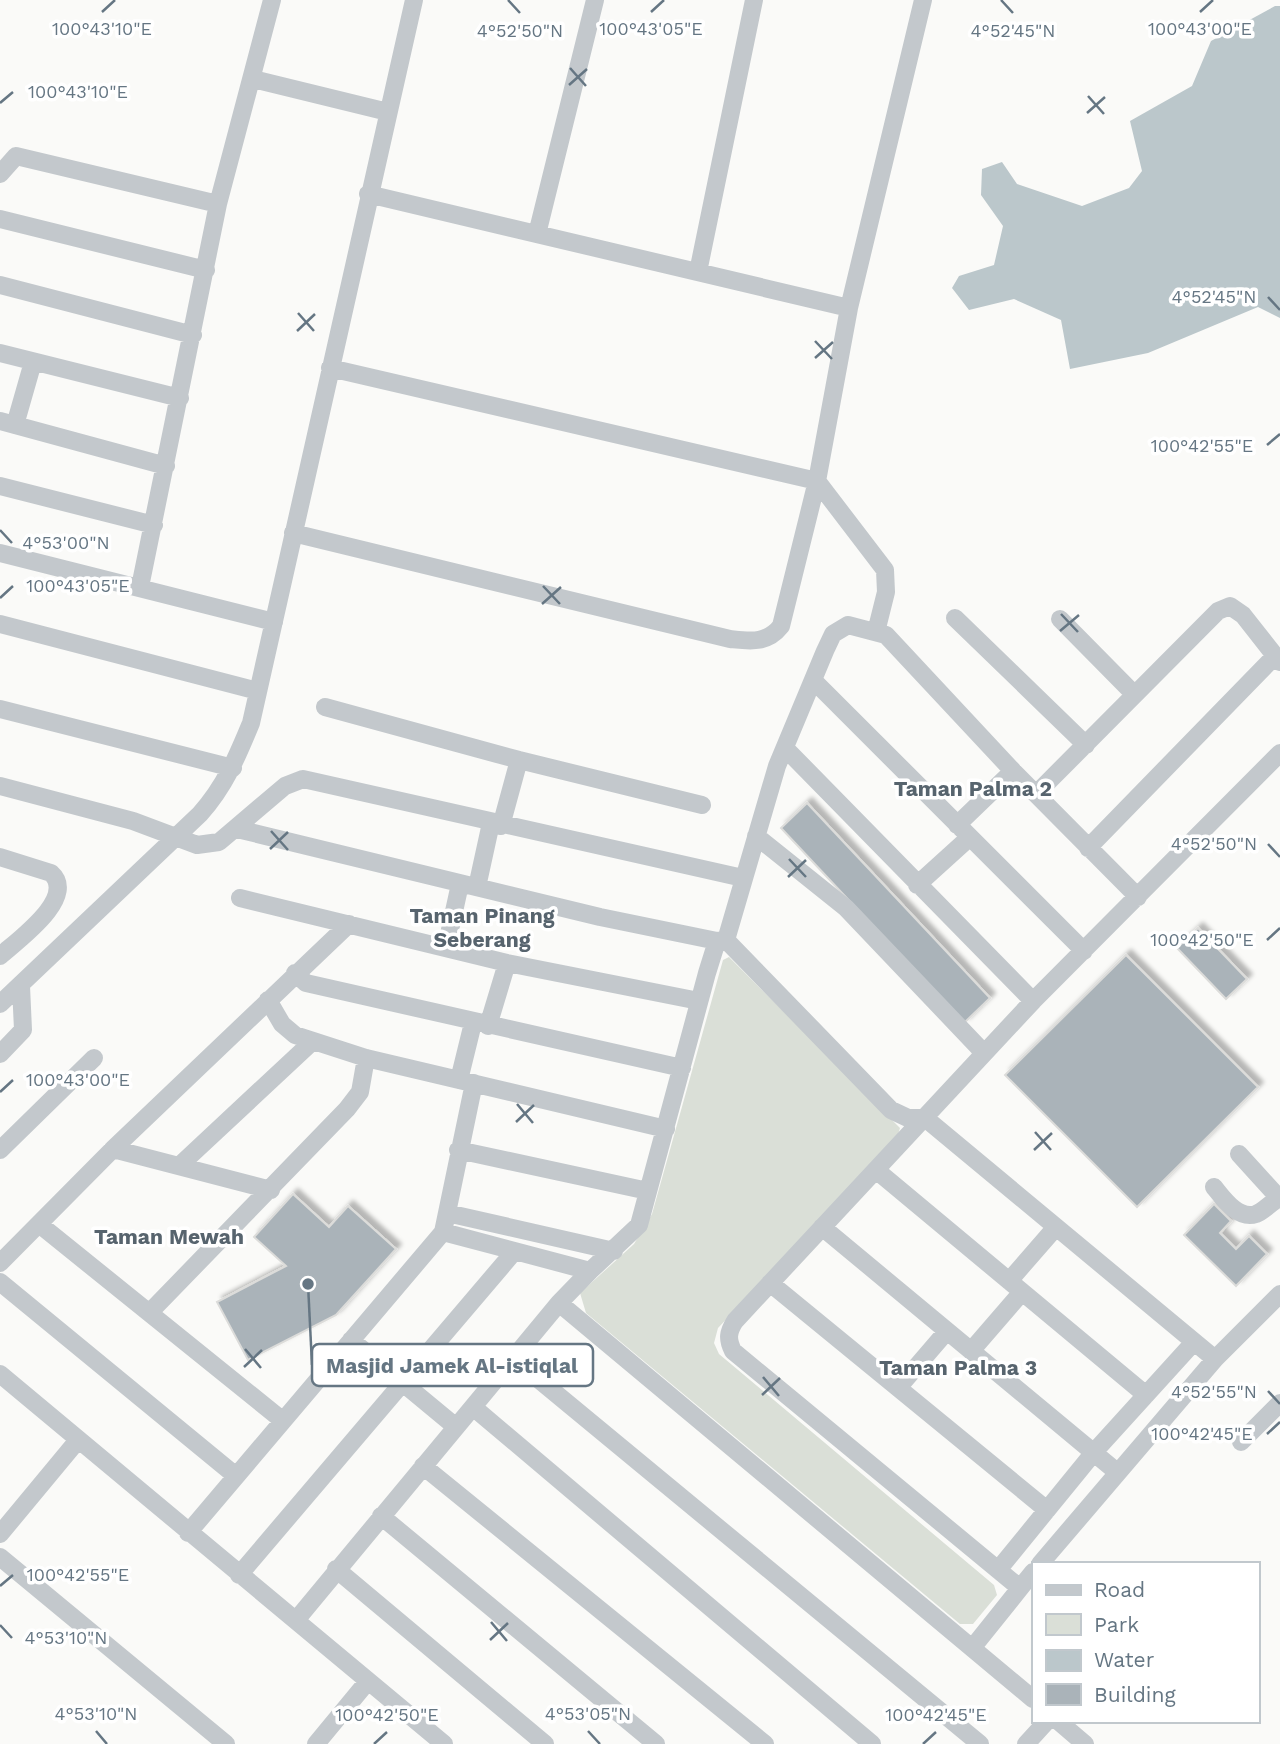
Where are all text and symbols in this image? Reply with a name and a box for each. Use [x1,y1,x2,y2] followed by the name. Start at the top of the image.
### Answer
[52,18,152,39] text: 100°43'10"E
[599,18,703,39] text: 100°43'05"E
[1148,18,1252,39] text: 100°43'00"E
[477,20,563,41] text: 4°52'50"N
[971,20,1055,41] text: 4°52'45"N
[28,81,128,102] text: 100°43'10"E
[1172,286,1256,307] text: 4°52'45"N
[1151,435,1253,456] text: 100°42'55"E
[22,532,110,553] text: 4°53'00"N
[26,575,130,596] text: 100°43'05"E
[894,776,1052,801] district label: Taman Palma 2
[1171,833,1257,854] text: 4°52'50"N
[409,903,555,952] district label: Taman Pinang Seberang
[1150,929,1254,950] text: 100°42'50"E
[26,1069,130,1090] text: 100°43'00"E
[94,1224,244,1249] district label: Taman Mewah
[312,1344,593,1386] callout: Masjid Jamek Al-istiqlal
[326,1353,578,1378] text: Masjid Jamek Al-istiqlal
[879,1355,1037,1380] district label: Taman Palma 3
[1171,1381,1257,1402] text: 4°52'55"N
[1151,1423,1253,1444] text: 100°42'45"E
[1032,1562,1259,1723] legend
[27,1564,129,1585] text: 100°42'55"E
[1094,1577,1145,1602] text: Road
[1094,1612,1139,1637] text: Park
[24,1627,108,1648] text: 4°53'10"N
[1094,1647,1155,1672] text: Water
[1094,1682,1176,1707] text: Building
[54,1703,138,1724] text: 4°53'10"N
[545,1703,631,1724] text: 4°53'05"N
[335,1704,439,1725] text: 100°42'50"E
[885,1704,987,1725] text: 100°42'45"E

